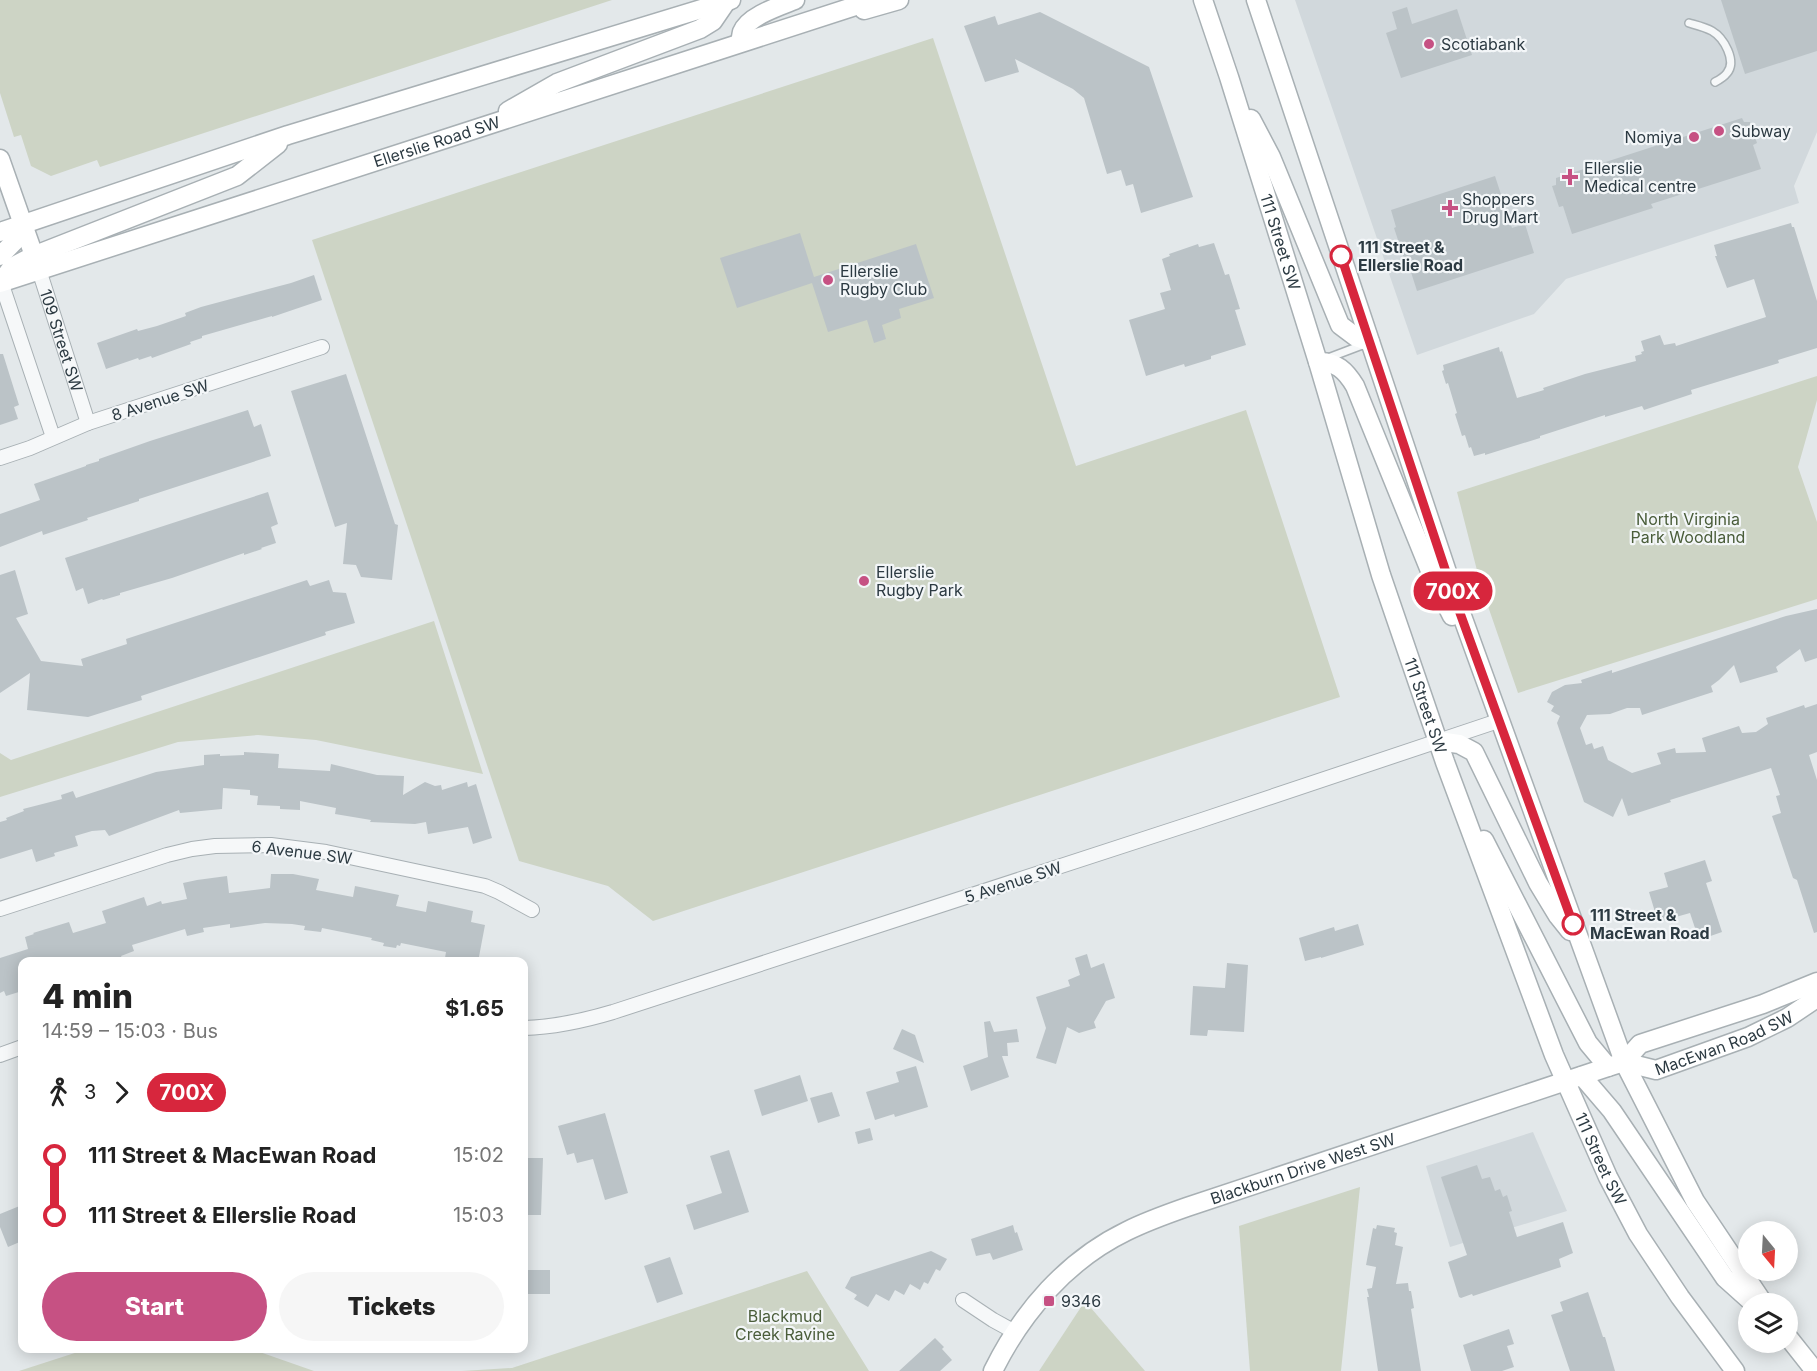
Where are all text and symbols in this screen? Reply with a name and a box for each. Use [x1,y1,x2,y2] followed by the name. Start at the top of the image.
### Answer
[1441,34,1525,54] place label: Scotiabank
[1422,37,1436,51] marker: Scotiabank
[371,112,503,171] street label: Ellerslie Road SW
[1731,121,1791,141] place label: Subway
[1712,124,1726,138] marker: Subway
[1625,127,1682,147] place label: Nomiya
[1687,130,1701,144] marker: Nomiya
[1584,158,1696,196] place label: Ellerslie Medical centre
[1561,168,1579,186] marker: Ellerslie Medical centre
[1462,189,1538,227] place label: Shoppers Drug Mart
[1256,191,1305,293] street label: 111 Street SW
[1443,201,1457,215] marker: Shoppers Drug Mart
[1358,237,1463,275] place label: 111 Street & Ellerslie Road
[1330,245,1352,267] marker: 111 Street & Ellerslie Road
[840,261,927,299] place label: Ellerslie Rugby Club
[821,273,835,287] marker: Ellerslie Rugby Club
[36,287,87,395] street label: 109 Street SW
[109,375,211,425] street label: 8 Avenue SW
[1631,509,1745,547] park label: North Virginia Park Woodland
[876,562,963,600] place label: Ellerslie Rugby Park
[1411,572,1495,610] line badge: 700X
[857,574,871,588] marker: Ellerslie Rugby Park
[1426,579,1480,604] text: 700X
[1400,655,1451,756] street label: 111 Street SW
[251,836,354,868] street label: 6 Avenue SW
[962,857,1064,907] street label: 5 Avenue SW
[1590,905,1710,943] place label: 111 Street & MacEwan Road
[1562,913,1584,935] marker: 111 Street & MacEwan Road
[42,976,133,1016] text: 4 min
[445,995,504,1021] text: $1.65
[1652,1006,1797,1080] street label: MacEwan Road SW
[42,1019,218,1043] text: 14:59 – 15:03 · Bus
[42,1076,75,1109] icon: walk
[105,1076,138,1109] icon: forward
[84,1080,96,1104] text: 3
[159,1080,214,1105] text: 700X
[1571,1109,1631,1209] street label: 111 Street SW
[1208,1128,1398,1209] street label: Blackburn Drive West SW
[88,1142,376,1168] text: 111 Street & MacEwan Road
[453,1143,504,1167] text: 15:02
[88,1202,356,1228] text: 111 Street & Ellerslie Road
[453,1203,504,1227] text: 15:03
[1738,1221,1798,1281] north arrow
[1738,1221,1798,1353] map controls
[42,1272,267,1341] button: Start
[279,1272,504,1341] button: Tickets
[1061,1291,1101,1311] place label: 9346
[1738,1293,1798,1353] button: layers
[1042,1294,1056,1308] marker: 9346
[735,1306,835,1344] park label: Blackmud Creek Ravine

